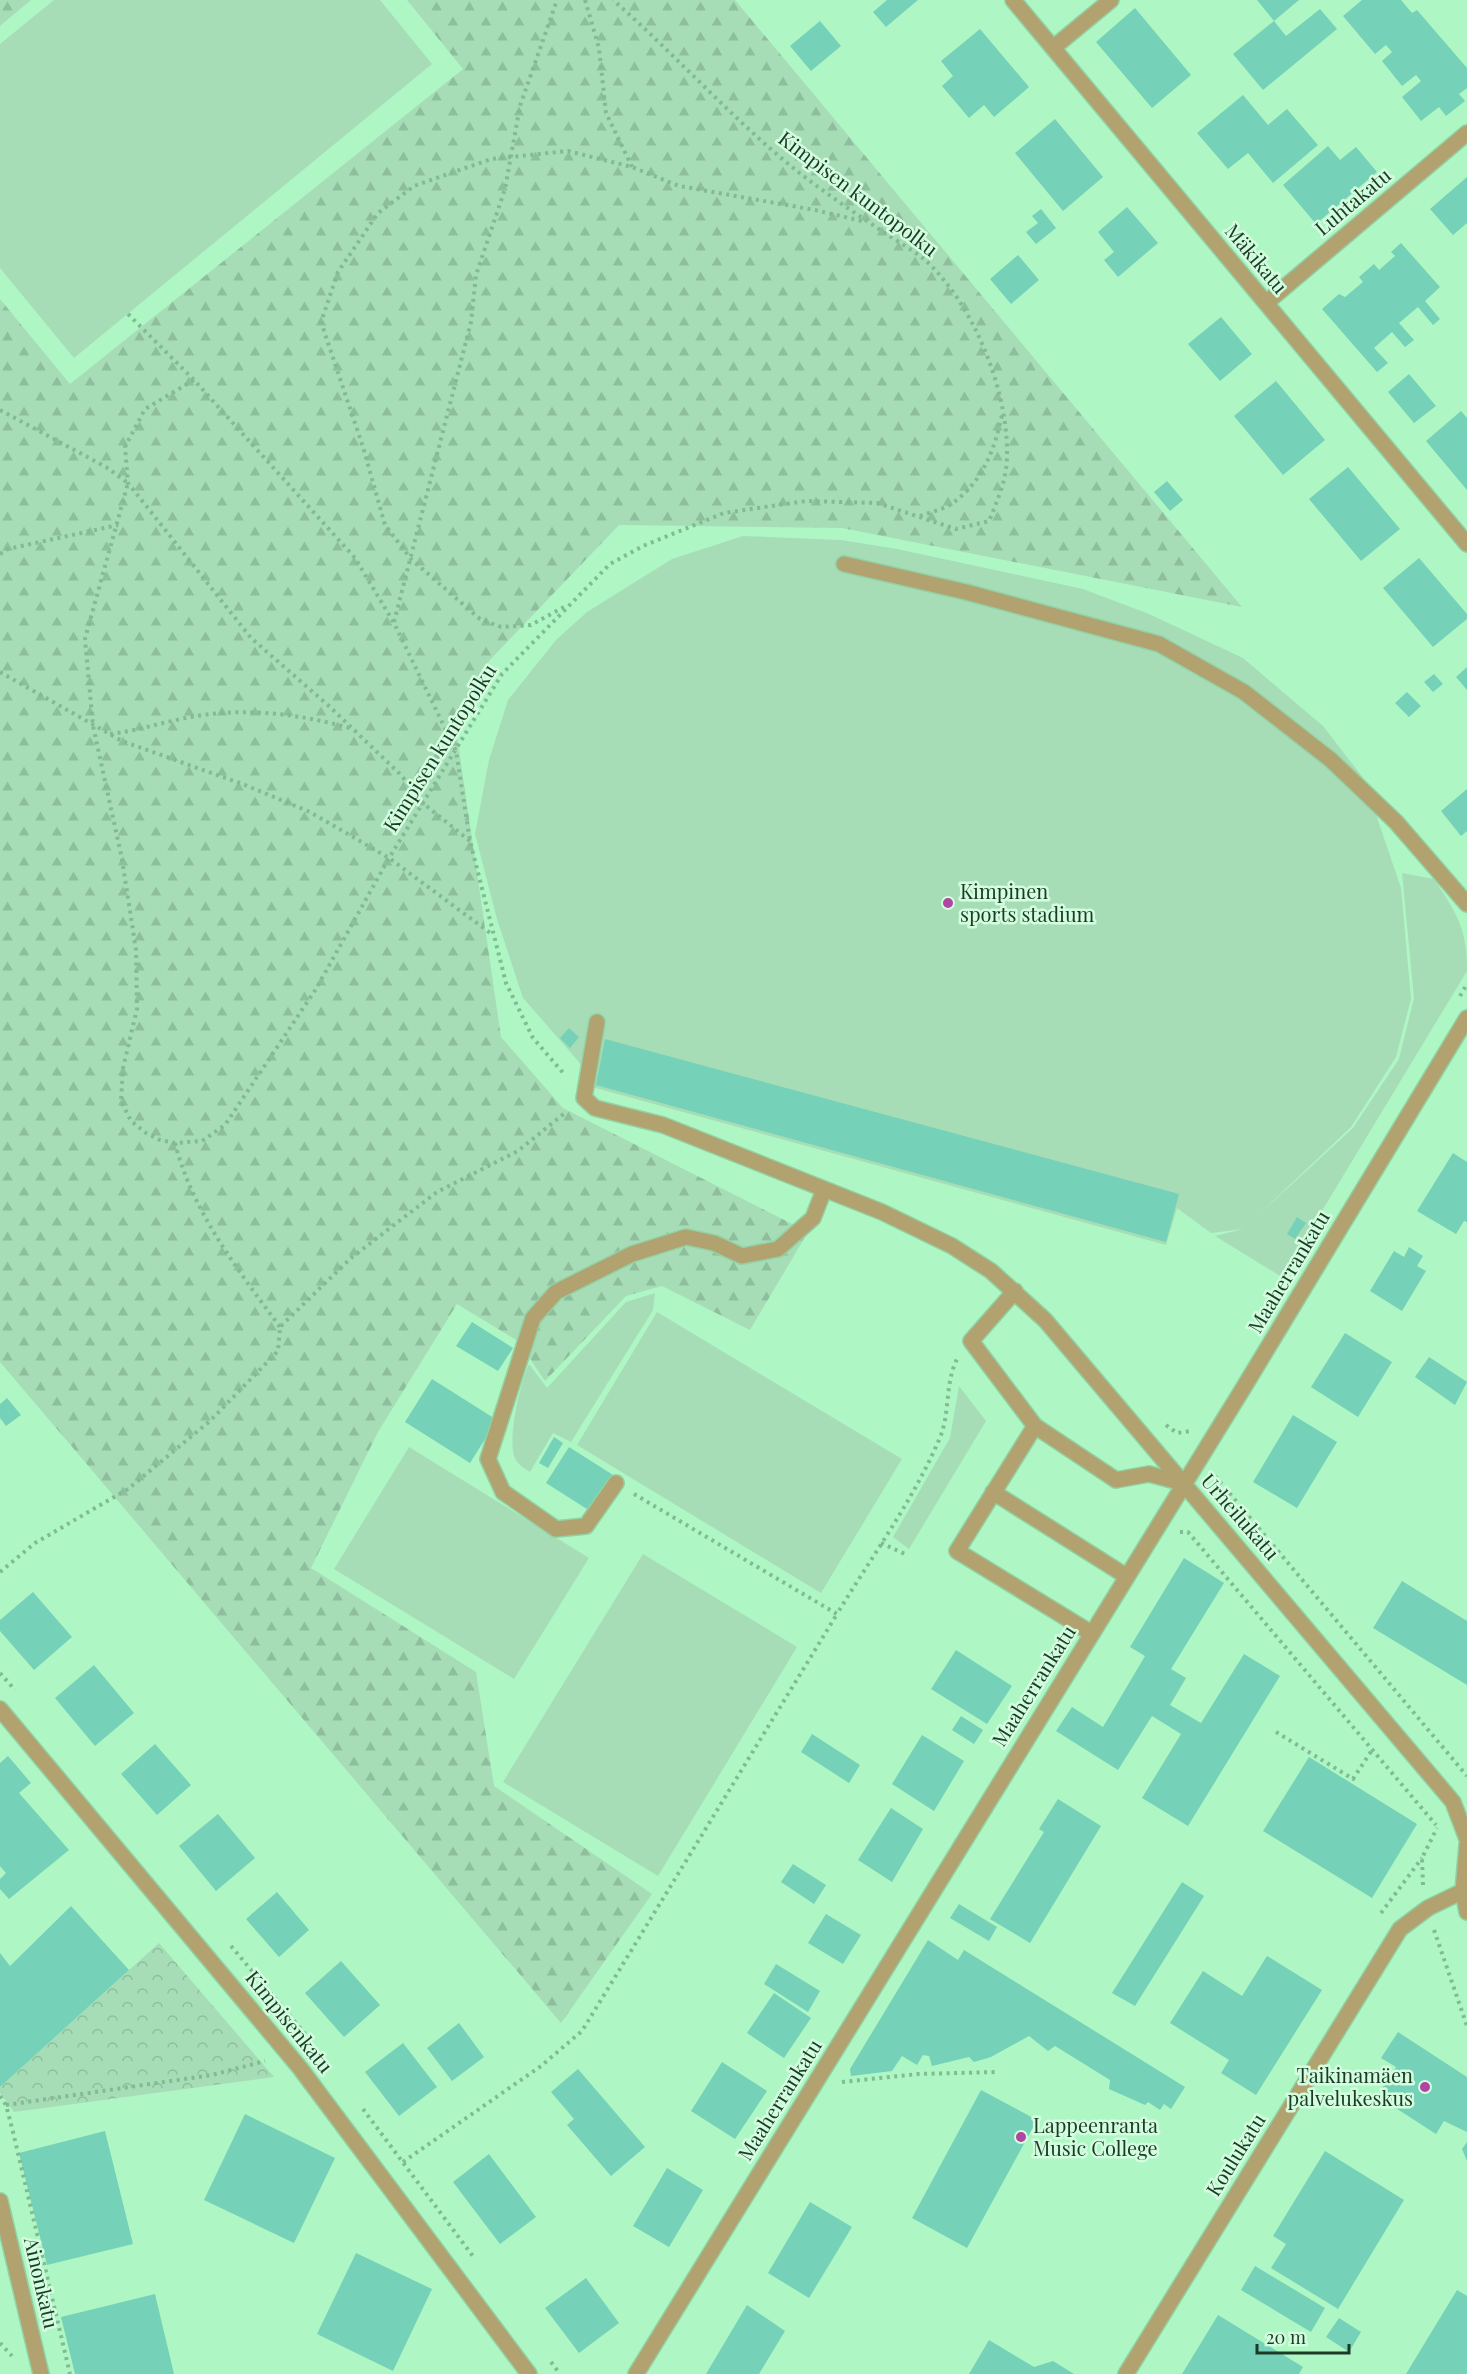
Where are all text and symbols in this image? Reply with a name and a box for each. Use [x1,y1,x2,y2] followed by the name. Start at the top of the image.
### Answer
[774,124,944,262] street label: Kimpisen kuntopolku
[1308,161,1396,241] street label: Luhtakatu
[1220,217,1295,299] street label: Mäkikatu
[376,658,501,836] street label: Kimpisen kuntopolku
[960,877,1094,927] place label: Kimpinen sports stadium
[941,896,955,910] marker: Kimpinen sports stadium
[1241,1205,1335,1337] street label: Maaherrankatu
[1196,1467,1286,1565] street label: Urheilukatu
[985,1619,1081,1751] street label: Maaherrankatu
[240,1964,340,2078] street label: Kimpisenkatu
[731,2033,827,2165] street label: Maaherrankatu
[1288,2061,1413,2111] place label: Taikinamäen palvelukeskus
[1418,2080,1432,2094] marker: Taikinamäen palvelukeskus
[1199,2108,1271,2201] street label: Koulukatu
[1033,2111,1158,2161] place label: Lappeenranta Music College
[1014,2130,1028,2144] marker: Lappeenranta Music College
[19,2233,66,2331] street label: Ainonkatu
[1257,2317,1348,2355] scale bar
[1266,2325,1306,2349] text: 20 m

